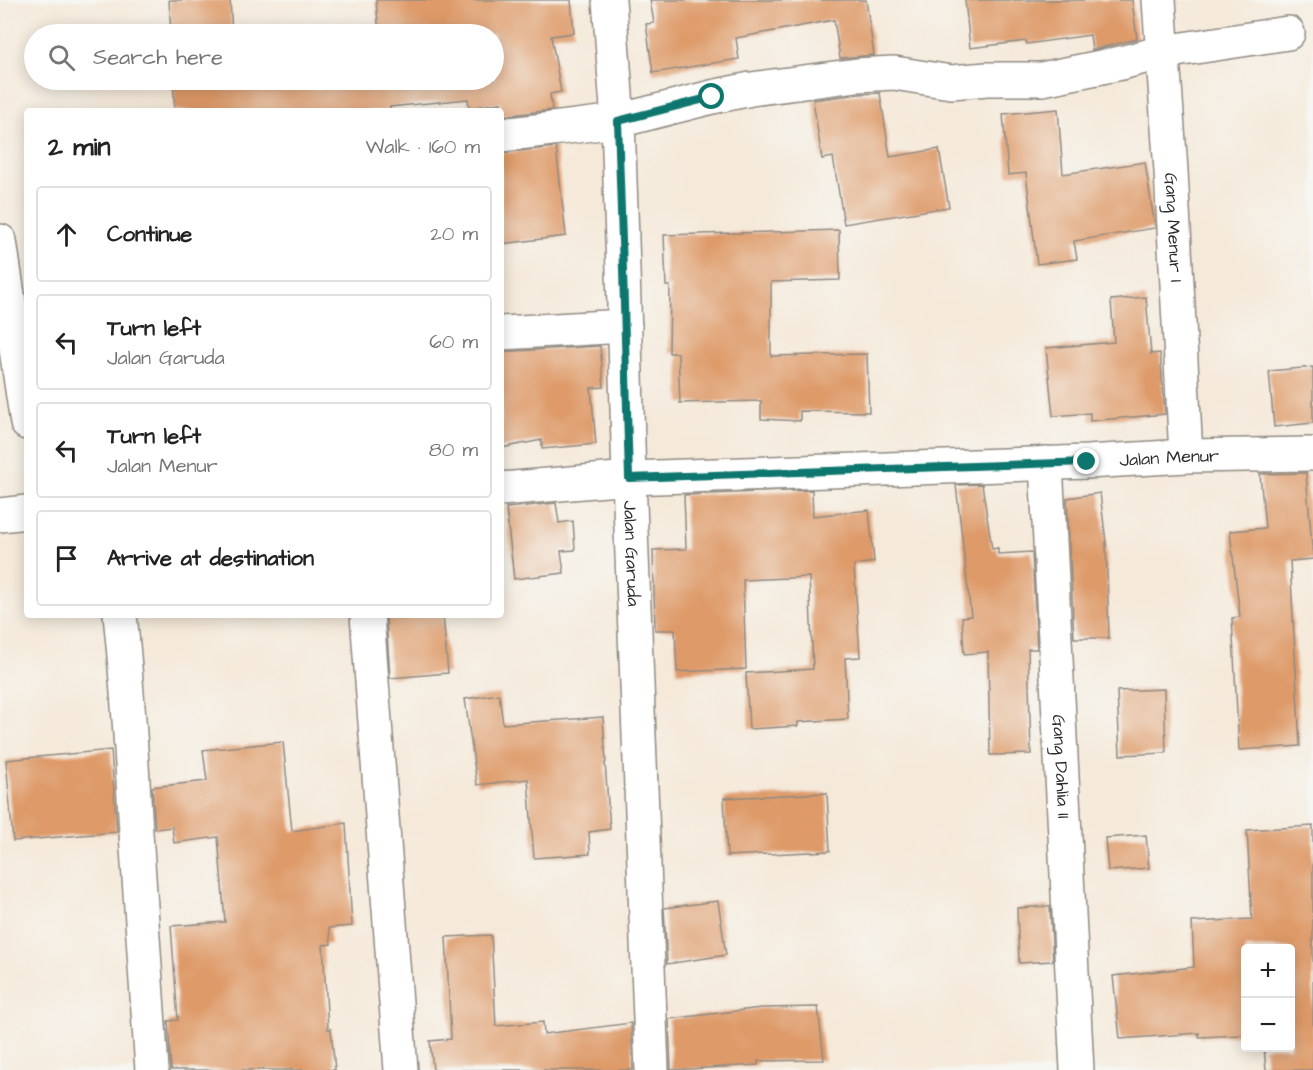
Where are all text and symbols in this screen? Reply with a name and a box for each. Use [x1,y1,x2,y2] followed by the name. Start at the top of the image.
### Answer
[24,24,504,90] search box
[45,41,78,74] icon: search
[93,42,223,73] text: Search here
[698,83,724,109] route start
[48,129,110,165] text: 2 min
[365,133,480,161] text: Walk · 160 m
[1158,172,1189,283] street label: Gang Menur I
[50,218,83,251] icon: ahead
[107,219,192,250] text: Continue
[430,220,478,248] text: 20 m
[107,313,201,344] text: Turn left
[50,326,83,359] icon: left
[429,328,478,356] text: 60 m
[107,344,225,372] text: Jalan Garuda
[107,421,201,452] text: Turn left
[50,434,83,467] icon: left
[429,436,478,464] text: 80 m
[1119,443,1219,473] street label: Jalan Menur
[1073,448,1099,474] route end
[107,452,218,480] text: Jalan Menur
[617,500,646,607] street label: Jalan Garuda
[50,542,83,575] icon: arrive
[107,543,314,574] text: Arrive at destination
[1046,714,1076,819] street label: Gang Dahlia II
[1241,944,1295,1052] map controls
[1241,944,1295,998] button: +
[1241,998,1295,1052] button: −

